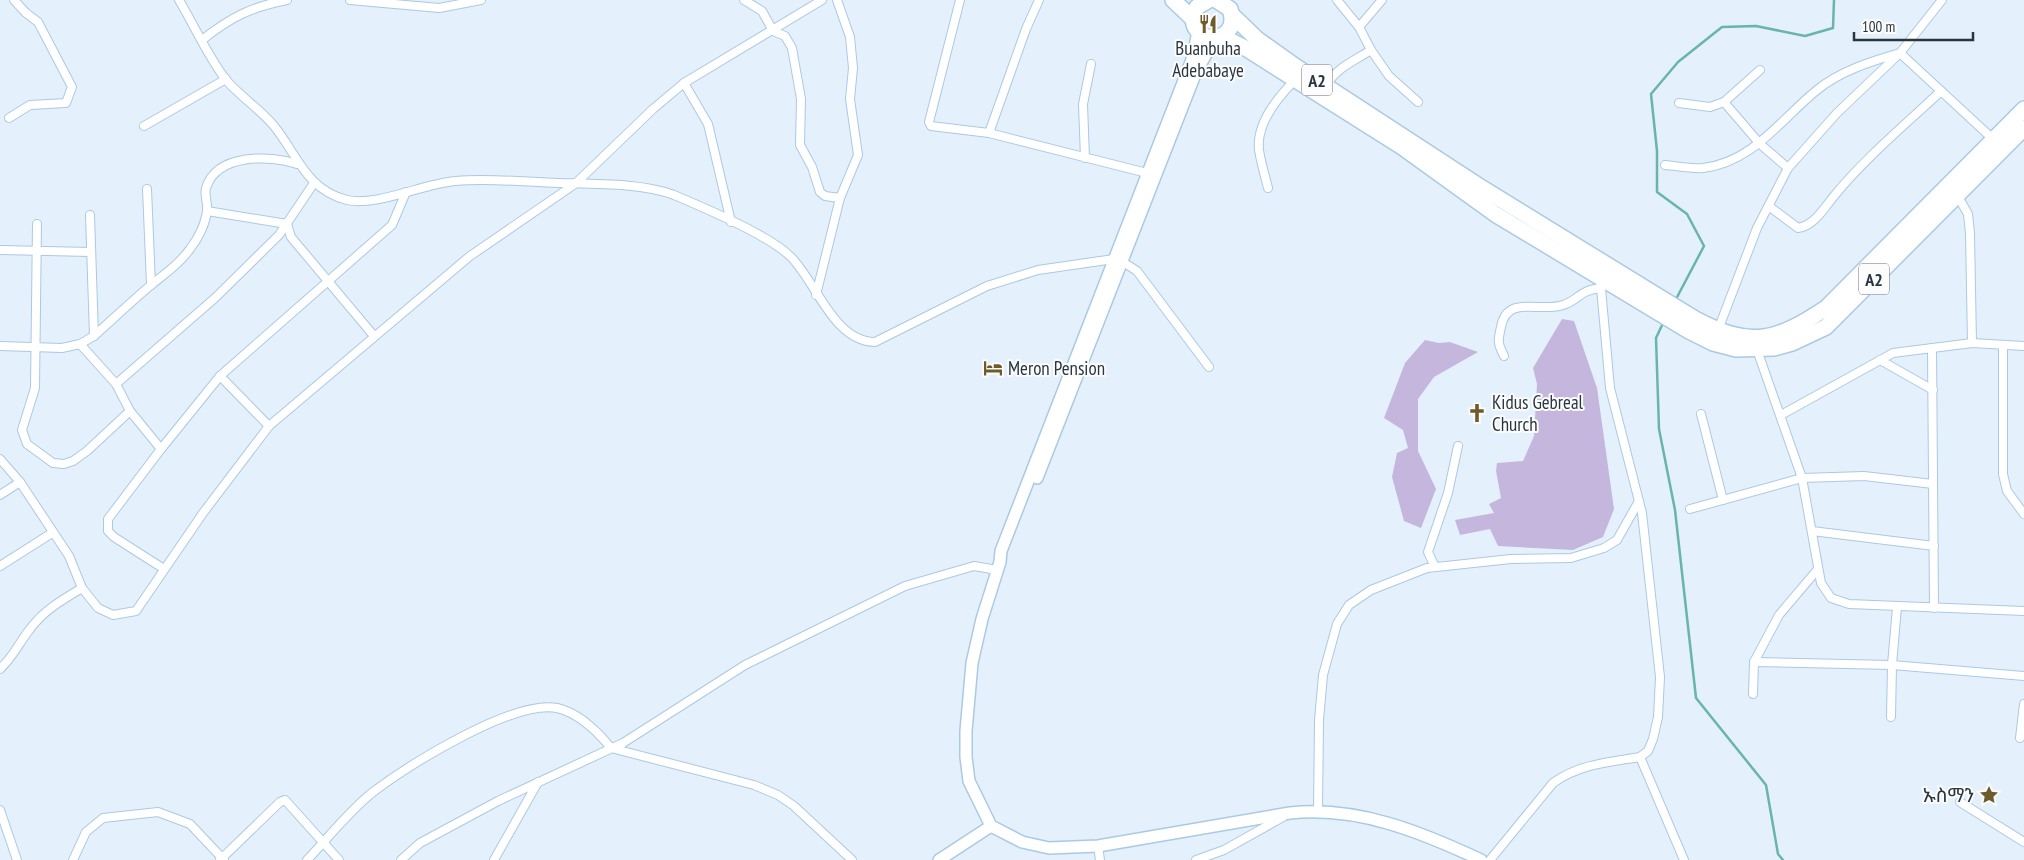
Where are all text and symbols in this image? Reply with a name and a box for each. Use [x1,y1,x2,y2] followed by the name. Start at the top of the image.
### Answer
[1854,10,1973,42] scale bar
[1197,13,1219,35] restaurant icon: Buanbuha Adebabaye
[1862,17,1895,36] text: 100 m
[1172,36,1244,82] place label: Buanbuha Adebabaye
[1302,64,1332,96] road number: A2
[1859,264,1889,294] road number: A2
[1008,356,1105,380] place label: Meron Pension
[982,357,1004,379] hotel icon: Meron Pension
[1492,390,1584,436] place label: Kidus Gebreal Church
[1466,402,1488,424] church icon: Kidus Gebreal Church
[1923,783,1974,807] place label: ኡስማን
[1978,784,2000,806] place icon: ኡስማን

